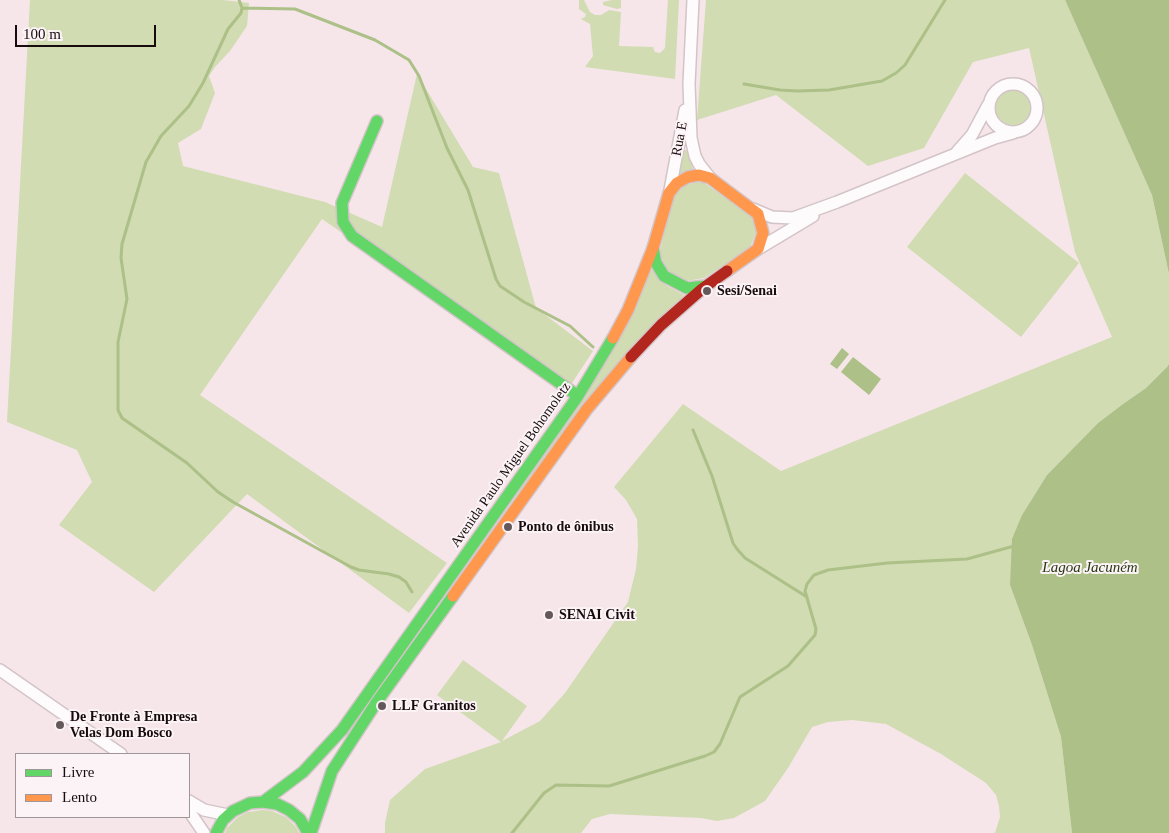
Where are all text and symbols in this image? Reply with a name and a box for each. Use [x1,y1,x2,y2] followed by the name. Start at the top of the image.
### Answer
[18,15,159,47] scale bar
[23,26,61,42] text: 100 m
[668,120,692,158] street label: Rua E
[717,283,777,299] place label: Sesi/Senai
[701,285,713,297] marker: Sesi/Senai
[447,379,575,551] street label: Avenida Paulo Miguel Bohomoletz
[518,519,614,535] place label: Ponto de ônibus
[502,521,514,533] marker: Ponto de ônibus
[1042,559,1138,577] water label: Lagoa Jacuném
[559,607,635,623] place label: SENAI Civit
[543,609,555,621] marker: SENAI Civit
[392,698,476,714] place label: LLF Granitos
[376,700,388,712] marker: LLF Granitos
[70,709,197,742] place label: De Fronte à Empresa Velas Dom Bosco
[54,719,66,731] marker: De Fronte à Empresa Velas Dom Bosco
[15,753,190,818] legend
[62,764,94,780] text: Livre
[62,789,97,805] text: Lento

